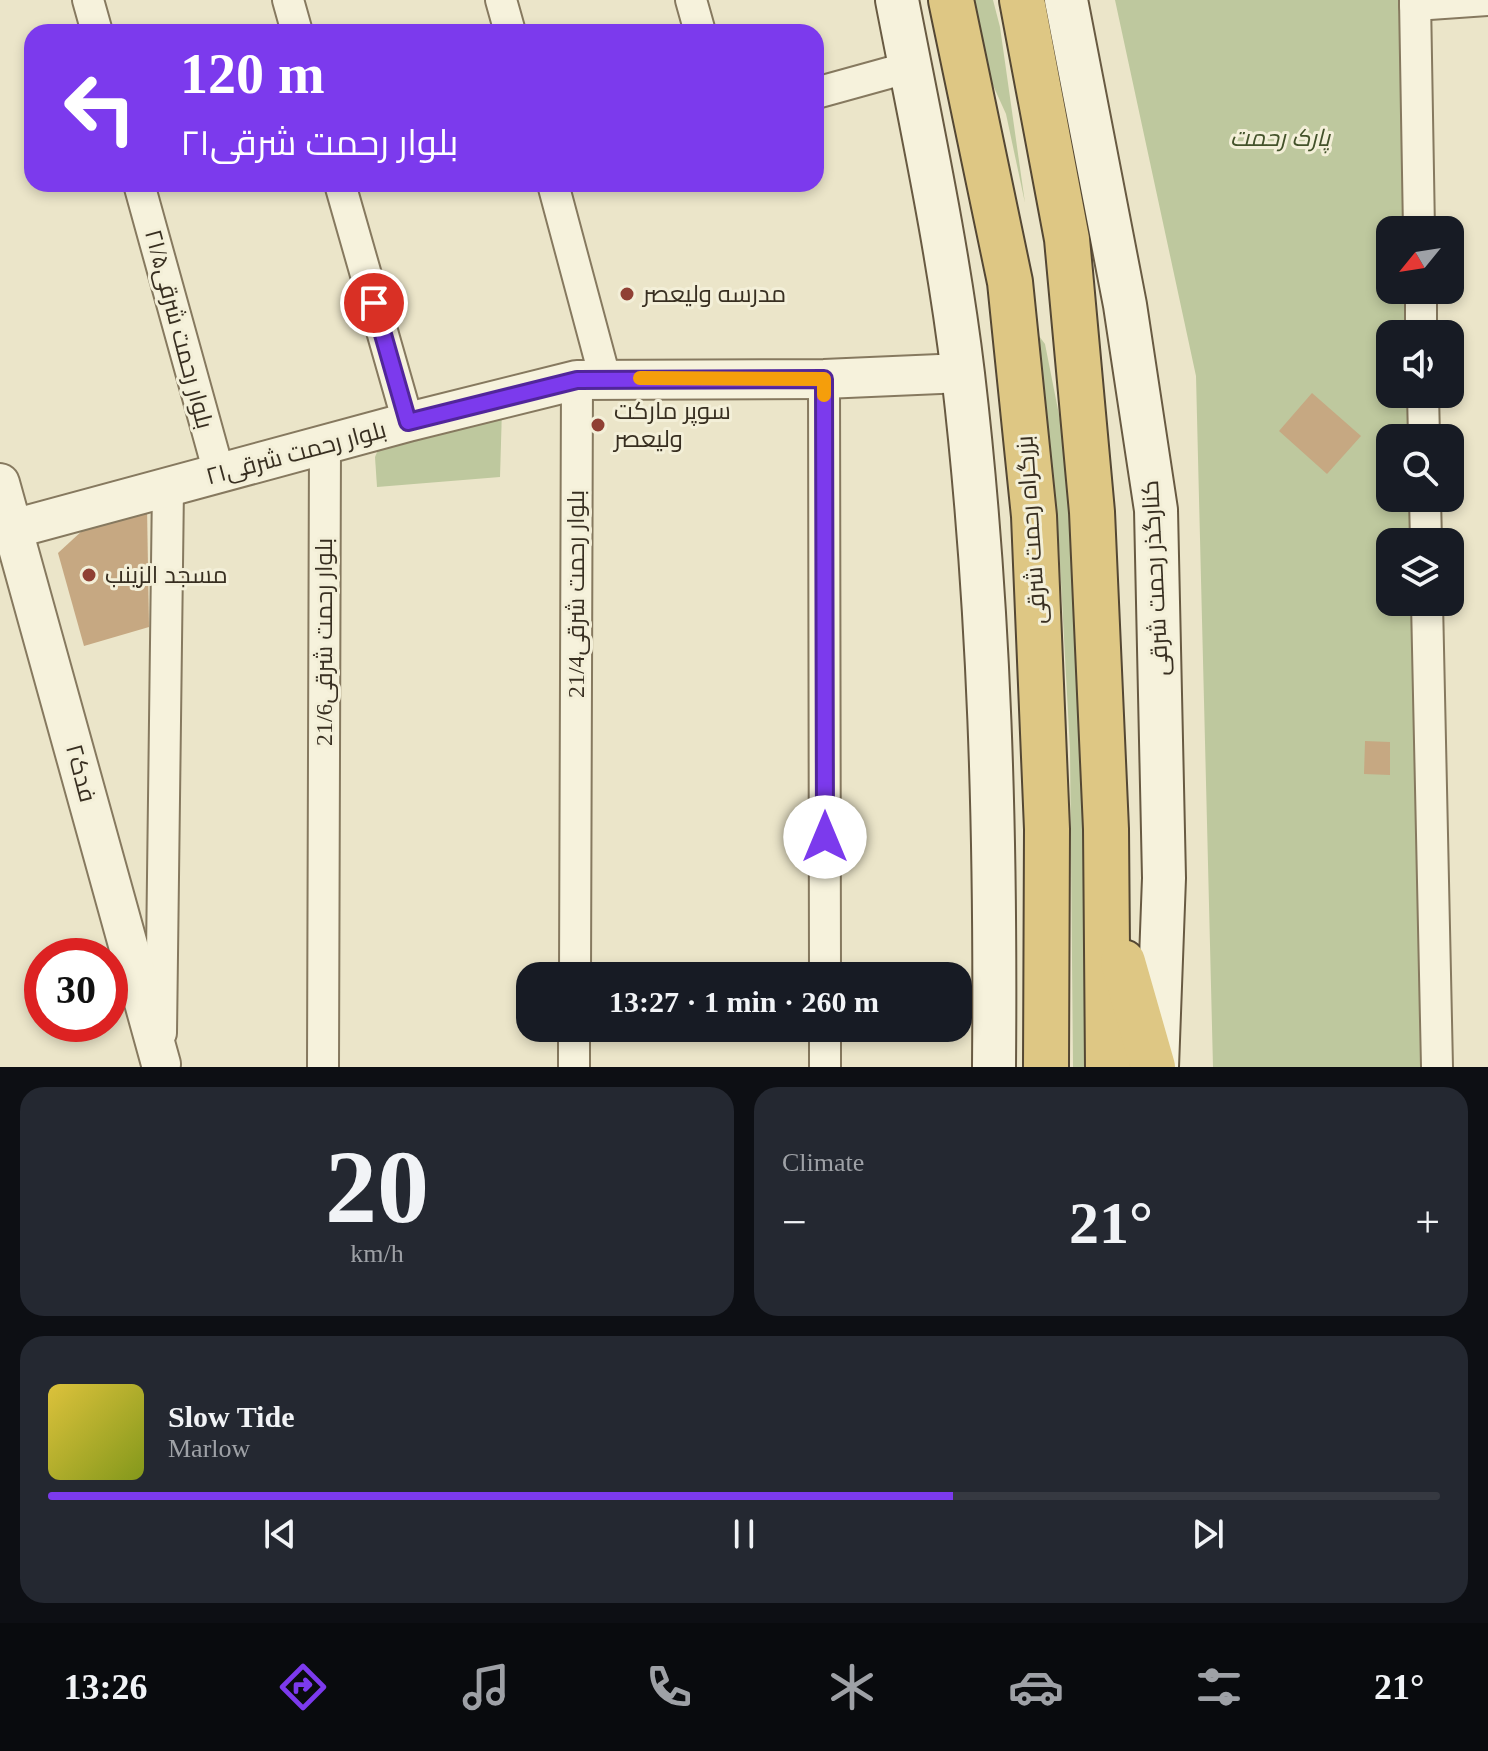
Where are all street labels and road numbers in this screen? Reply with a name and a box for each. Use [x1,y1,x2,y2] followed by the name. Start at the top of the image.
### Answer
[139,226,218,432] street label: بلوار رحمت شرقی۲۱/۵
[203,416,389,491] street label: بلوار رحمت شرقی۲۱
[1011,435,1052,625] street label: بزرگراه رحمت شرقی
[1137,479,1174,676] street label: کنارگذر رحمت شرقی
[563,490,590,698] street label: بلوار رحمت شرقی21/4
[311,538,338,746] street label: بلوار رحمت شرقی21/6
[61,741,101,805] street label: فدک۲

